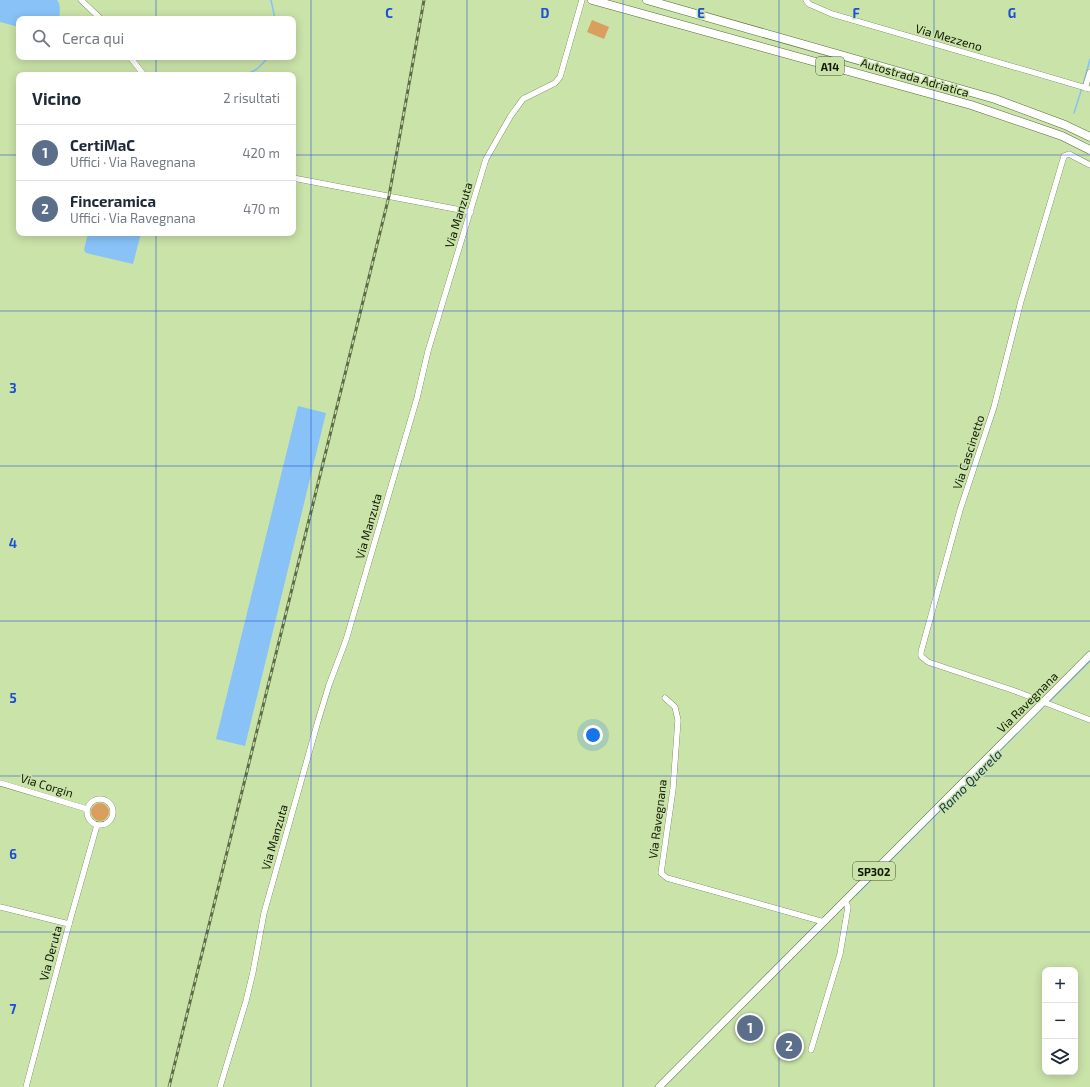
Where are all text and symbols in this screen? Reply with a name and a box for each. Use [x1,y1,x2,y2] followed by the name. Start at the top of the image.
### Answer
[385,5,393,21] text: C
[541,5,550,21] text: D
[697,5,705,21] text: E
[852,5,860,21] text: F
[1008,5,1016,21] text: G
[16,16,296,60] search box
[914,21,984,53] street label: Via Mezzeno
[30,27,52,49] icon: search
[62,29,124,47] text: Cerca qui
[859,55,971,99] street label: Autostrada Adriatica
[816,57,844,75] road number: A14
[32,88,81,108] text: Vicino
[223,90,280,106] text: 2 risultati
[70,136,135,154] text: CertiMaC
[42,145,48,161] text: 1
[243,145,280,161] text: 420 m
[70,154,196,170] text: Uffici · Via Ravegnana
[441,181,475,249] street label: Via Manzuta
[70,192,156,210] text: Finceramica
[41,201,49,217] text: 2
[243,201,280,217] text: 470 m
[70,210,196,226] text: Uffici · Via Ravegnana
[9,380,17,396] text: 3
[949,413,987,491] street label: Via Cascinetto
[352,492,384,560] street label: Via Manzuta
[9,535,17,551] text: 4
[994,669,1060,735] street label: Via Ravegnana
[9,690,17,706] text: 5
[583,725,603,745] your location
[935,746,1005,816] water label: Ramo Querela
[19,770,75,800] street label: Via Corgin
[645,778,669,860] street label: Via Ravegnana
[258,803,290,871] street label: Via Manzuta
[9,846,17,862] text: 6
[853,862,895,880] road number: SP302
[36,924,64,982] street label: Via Deruta
[1042,967,1078,1075] map controls
[1042,967,1078,1003] button: +
[10,1001,17,1017] text: 7
[1042,1003,1078,1039] button: −
[737,1013,763,1043] pin: 1
[776,1031,802,1061] pin: 2
[1042,1039,1078,1075] button: layers

